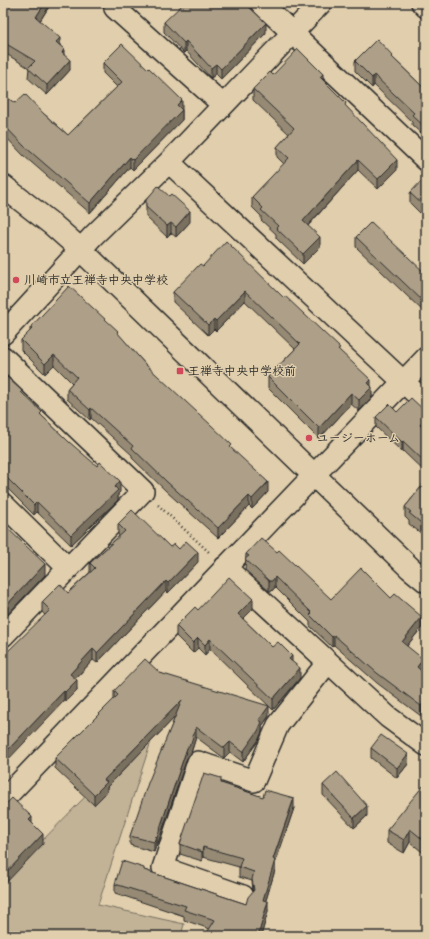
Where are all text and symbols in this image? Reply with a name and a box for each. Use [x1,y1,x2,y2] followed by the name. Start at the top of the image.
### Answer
[24,273,168,290] place label: 川崎市立王禅寺中央中学校
[11,275,21,285] marker: 川崎市立王禅寺中央中学校
[188,364,296,381] place label: 王禅寺中央中学校前
[175,366,185,376] marker: 王禅寺中央中学校前
[317,431,400,448] place label: ユージーホーム
[304,433,314,443] marker: ユージーホーム

